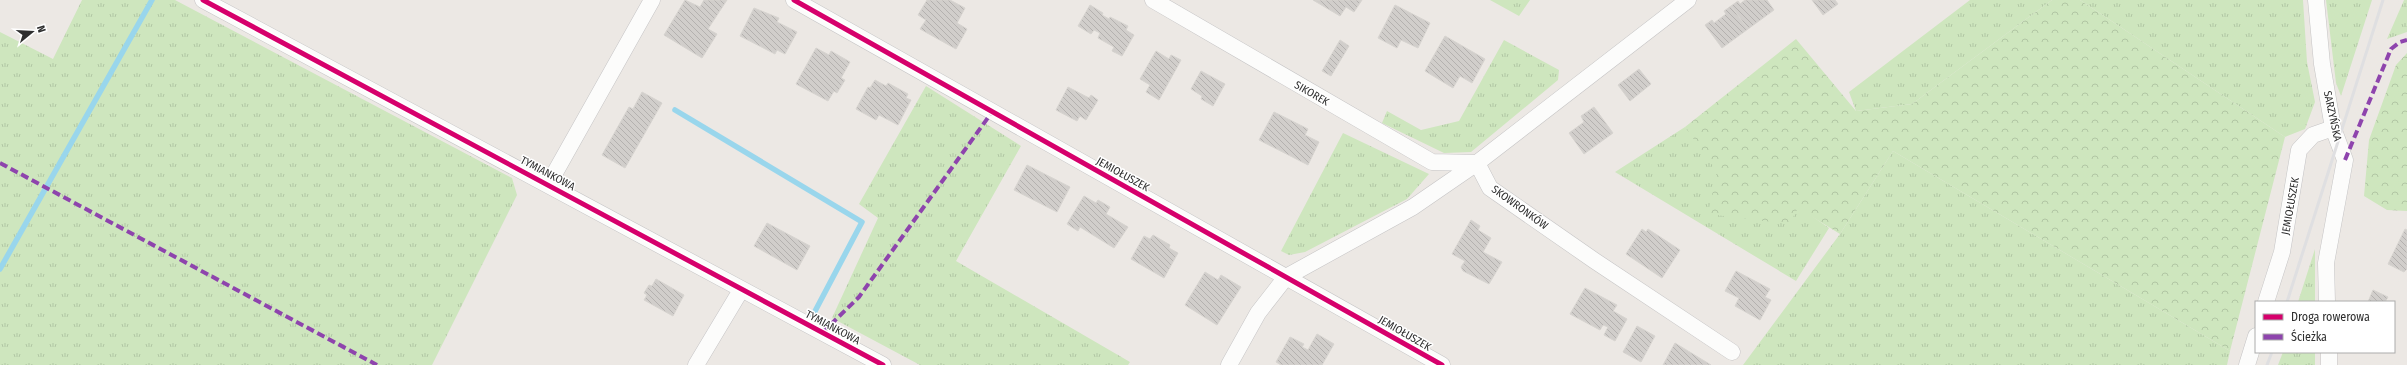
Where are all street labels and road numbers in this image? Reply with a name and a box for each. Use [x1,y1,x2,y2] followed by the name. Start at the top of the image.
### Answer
[1292,78,1332,109] street label: SIKOREK
[2321,89,2345,143] street label: SARZYŃSKA
[518,154,578,193] street label: TYMIANKOWA
[1094,155,1152,194] street label: JEMIOŁUSZEK
[2279,176,2302,236] street label: JEMIOŁUSZEK
[1489,182,1551,232] street label: SKOWRONKÓW
[803,308,863,347] street label: TYMIANKOWA
[1376,313,1433,354] street label: JEMIOŁUSZEK

